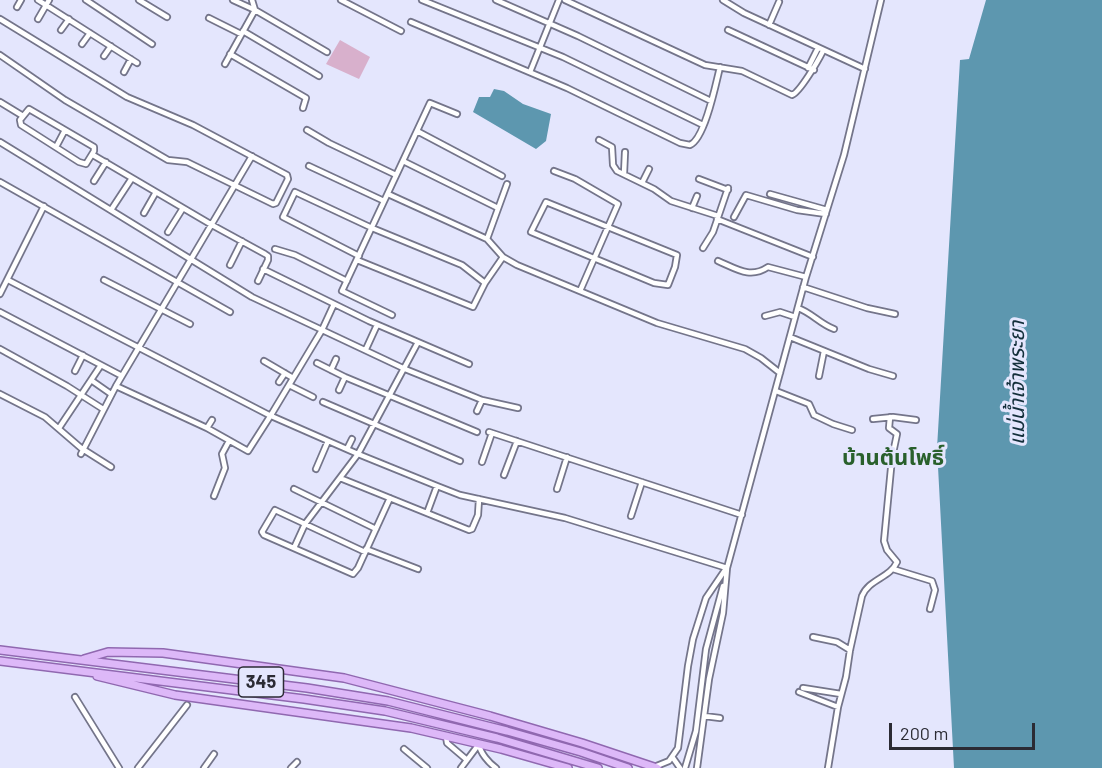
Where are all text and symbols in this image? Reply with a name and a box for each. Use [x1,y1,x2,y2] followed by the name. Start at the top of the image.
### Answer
[1004,321,1030,445] water label: แม่น้ำเจ้าพระยา
[842,445,944,471] district label: บ้านต้นโพธิ์
[238,667,284,697] road number: 345
[892,711,1038,749] scale bar
[900,722,948,744] text: 200 m

